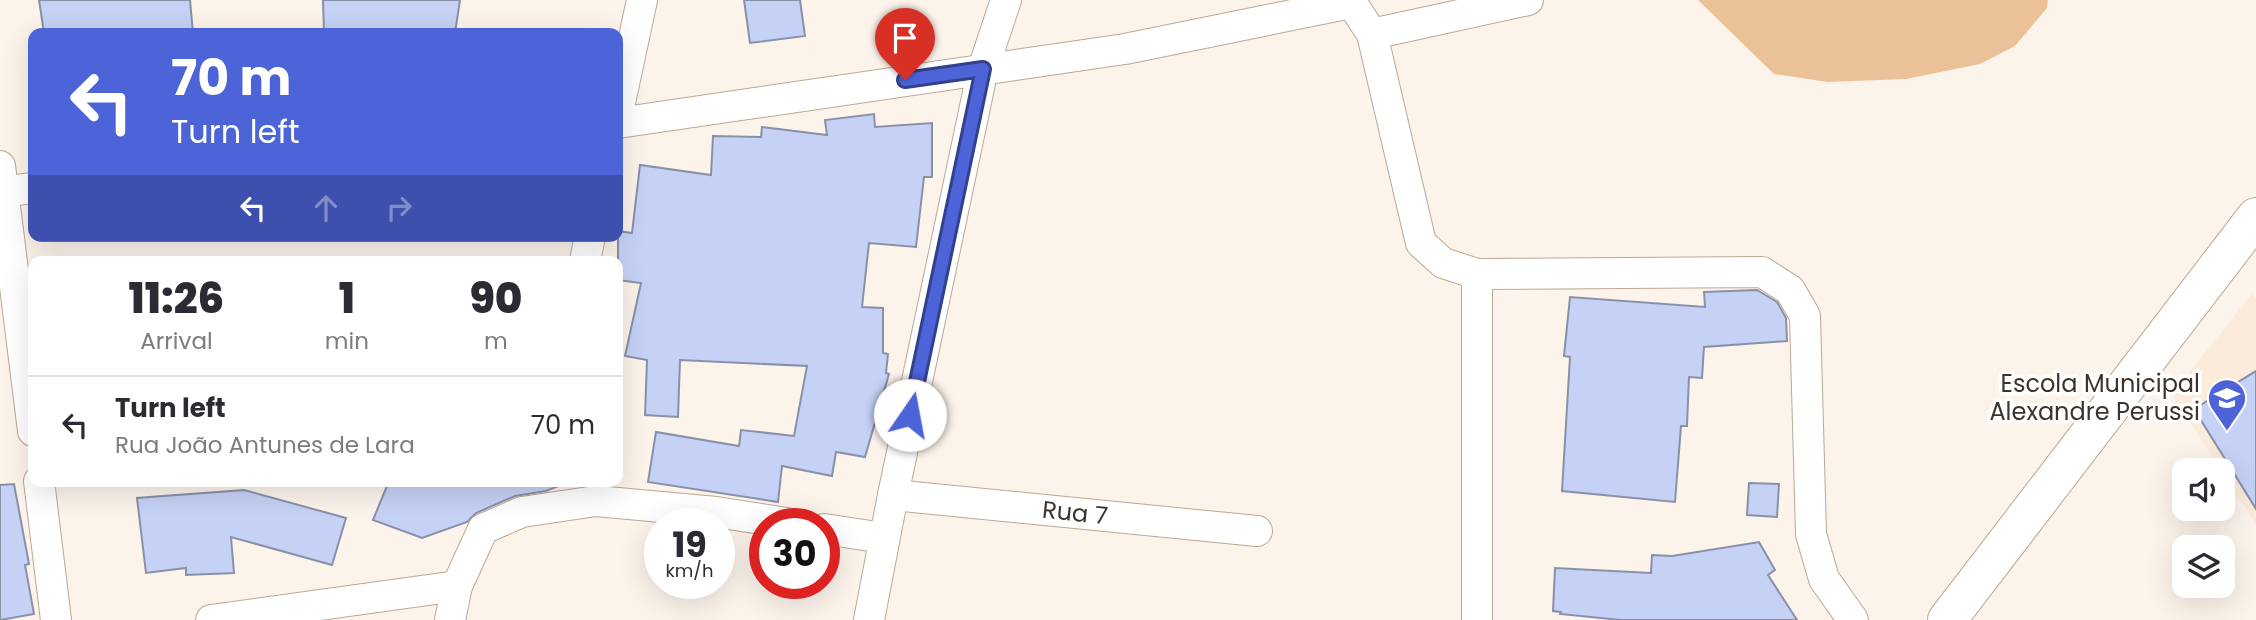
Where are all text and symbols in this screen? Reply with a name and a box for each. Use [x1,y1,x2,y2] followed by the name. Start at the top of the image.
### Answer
[875,8,935,80] pin
[886,19,924,57] icon: arrive
[171,44,291,112] text: 70 m
[56,56,147,147] icon: left
[171,109,300,154] text: Turn left
[234,189,272,227] icon: left
[307,189,345,227] icon: ahead
[380,189,418,227] icon: right
[129,269,224,328] text: 11:26
[339,269,355,328] text: 1
[469,269,522,328] text: 90
[140,325,213,357] text: Arrival
[325,325,369,357] text: min
[484,325,508,357] text: m
[1989,367,2200,428] place label: Escola Municipal Alexandre Perussi
[2206,377,2248,432] school or university icon: Escola Municipal Alexandre Perussi
[873,378,947,452] position arrow
[115,390,226,426] text: Turn left
[56,406,94,444] icon: left
[531,407,595,443] text: 70 m
[115,429,415,461] text: Rua João Antunes de Lara
[2172,458,2235,598] map controls
[2172,458,2235,521] button: sound
[1041,493,1109,532] street label: Rua 7
[749,508,840,599] speed limit sign: 30
[672,520,707,569] text: 19
[2172,535,2235,598] button: layers
[666,558,713,583] text: km/h

